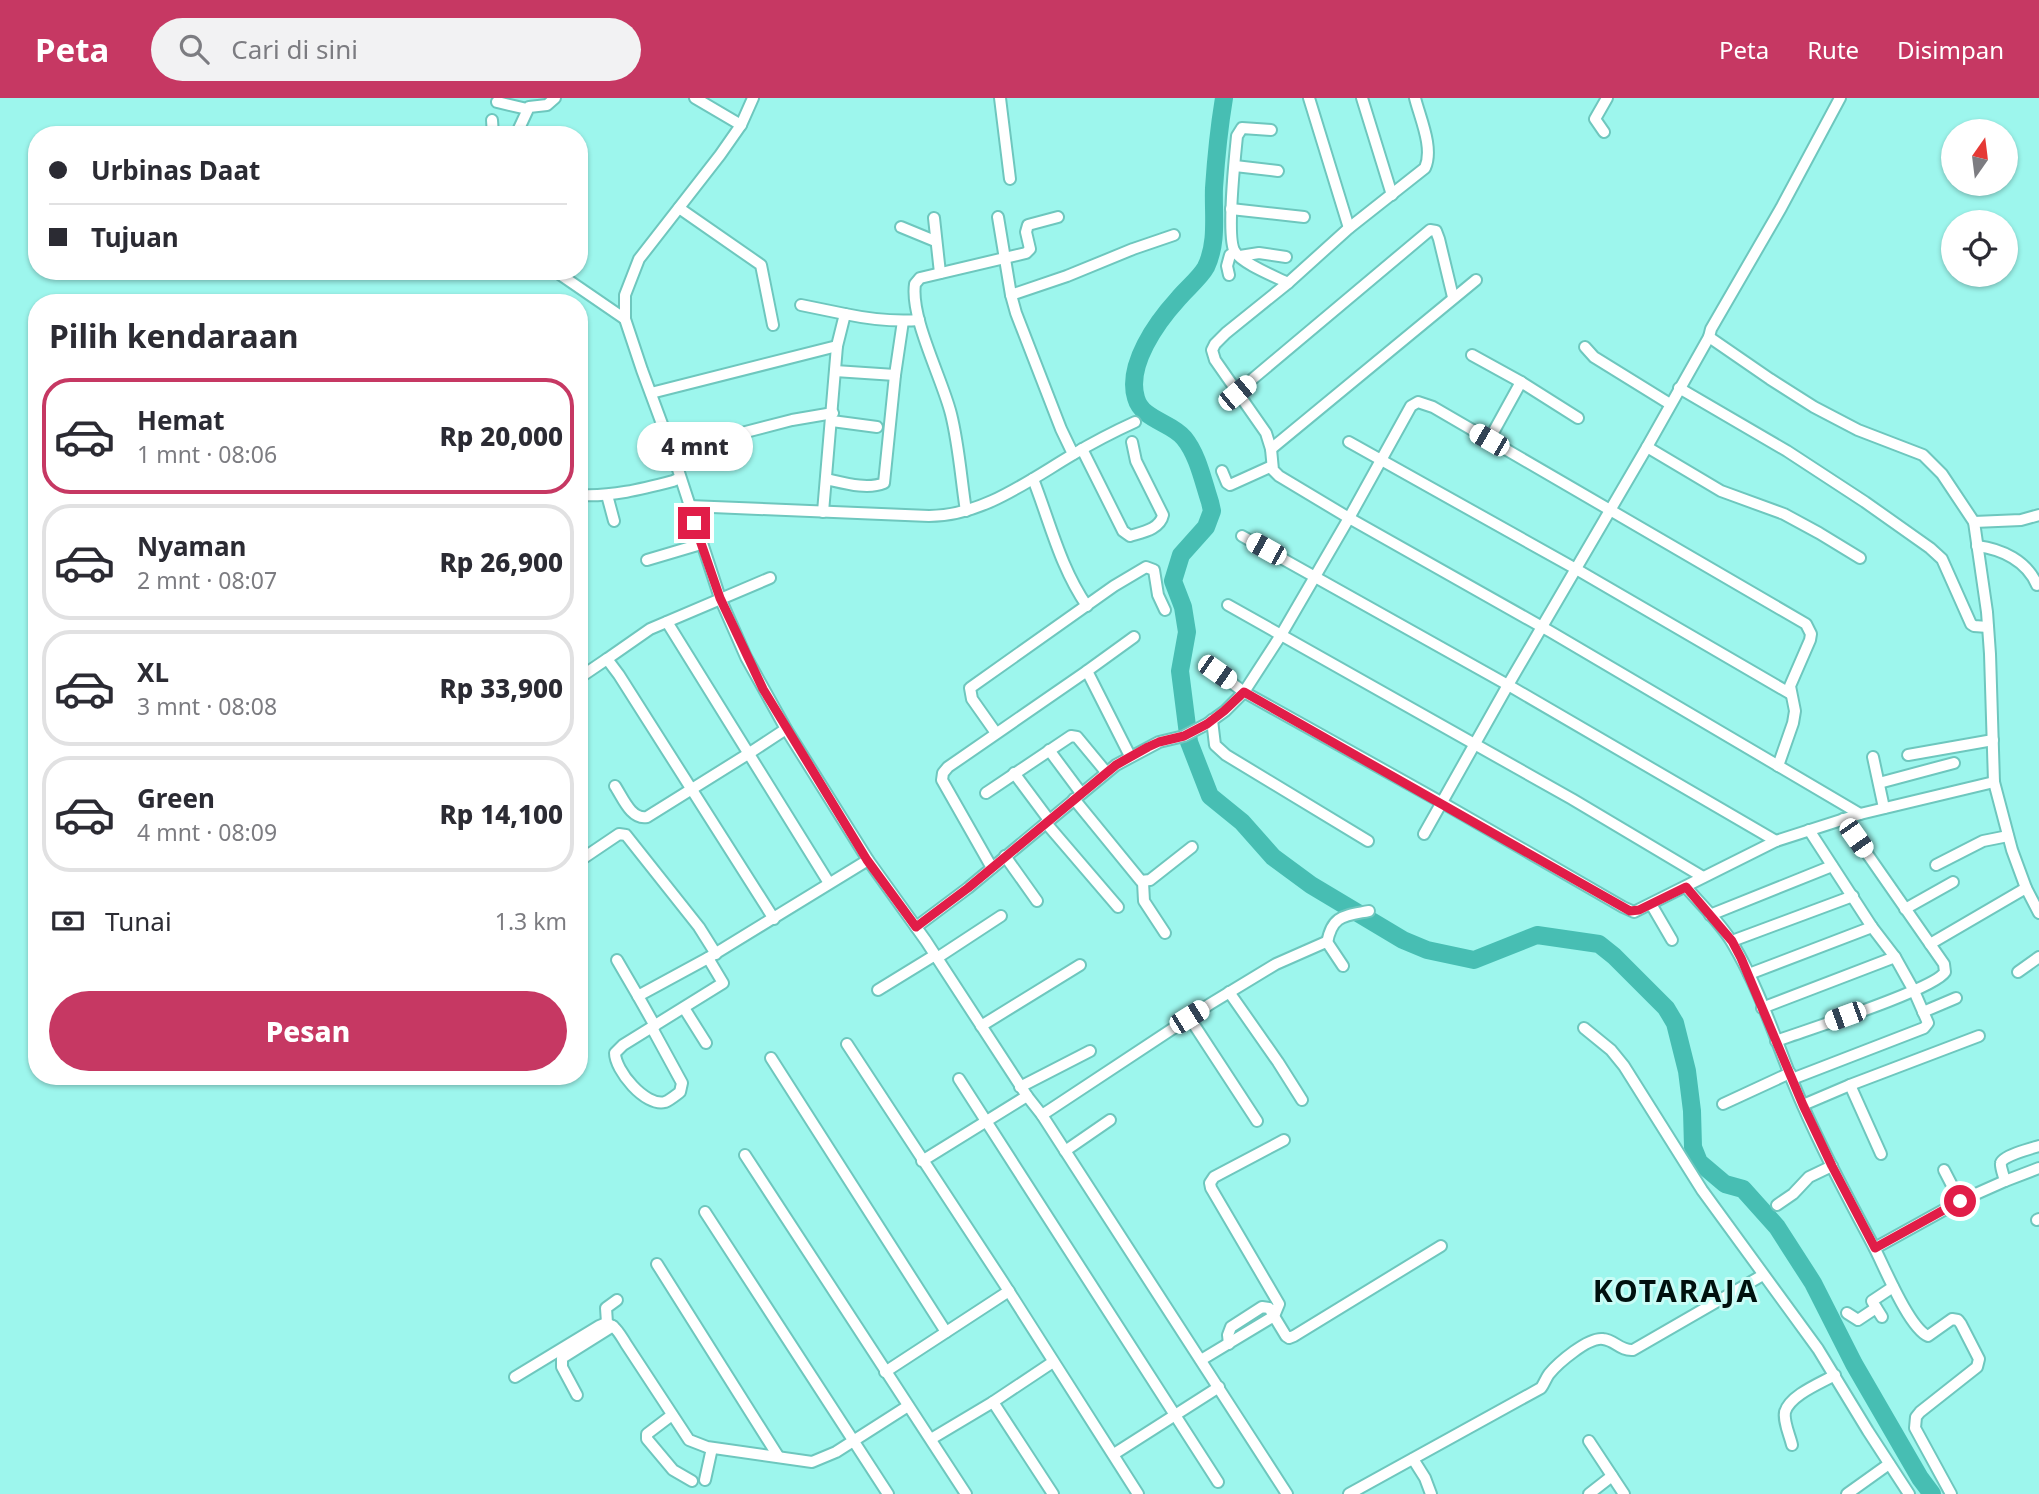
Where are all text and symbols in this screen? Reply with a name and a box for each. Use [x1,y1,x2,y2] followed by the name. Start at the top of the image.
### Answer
[151,18,641,81] search box
[35,27,109,72] text: Peta
[175,30,213,68] icon: search
[231,31,358,67] text: Cari di sini
[1719,33,1769,66] text: Peta
[1807,33,1859,66] text: Rute
[1897,33,2004,66] text: Disimpan
[1941,119,2018,196] north arrow
[1941,119,2018,287] map controls
[91,152,260,188] text: Urbinas Daat
[1941,210,2018,287] button: locate
[91,219,179,255] text: Tujuan
[49,314,299,357] text: Pilih kendaraan
[1215,371,1260,415] car
[137,402,225,438] text: Hemat
[53,405,116,468] icon: car
[440,418,563,454] text: Rp 20,000
[1466,420,1513,460] car
[636,422,752,470] callout: 4 mnt
[661,430,729,462] text: 4 mnt
[137,438,277,470] text: 1 mnt · 08:06
[678,507,710,539] route end
[137,528,246,564] text: Nyaman
[1243,530,1290,568] car
[53,531,116,594] icon: car
[440,544,563,580] text: Rp 26,900
[137,564,277,596] text: 2 mnt · 08:07
[1194,651,1241,693] car
[137,654,169,690] text: XL
[53,657,116,720] icon: car
[440,670,563,706] text: Rp 33,900
[137,690,277,722] text: 3 mnt · 08:08
[137,780,215,816] text: Green
[53,783,116,846] icon: car
[440,796,563,832] text: Rp 14,100
[1836,815,1877,861] car
[137,816,277,848] text: 4 mnt · 08:09
[49,902,87,940] icon: cash
[105,903,172,939] text: Tunai
[495,905,567,937] text: 1.3 km
[49,991,567,1071] button: Pesan
[1166,997,1213,1037] car
[1822,999,1869,1033] car
[1944,1185,1976,1217] route start
[1593,1270,1759,1311] district label: KOTARAJA

